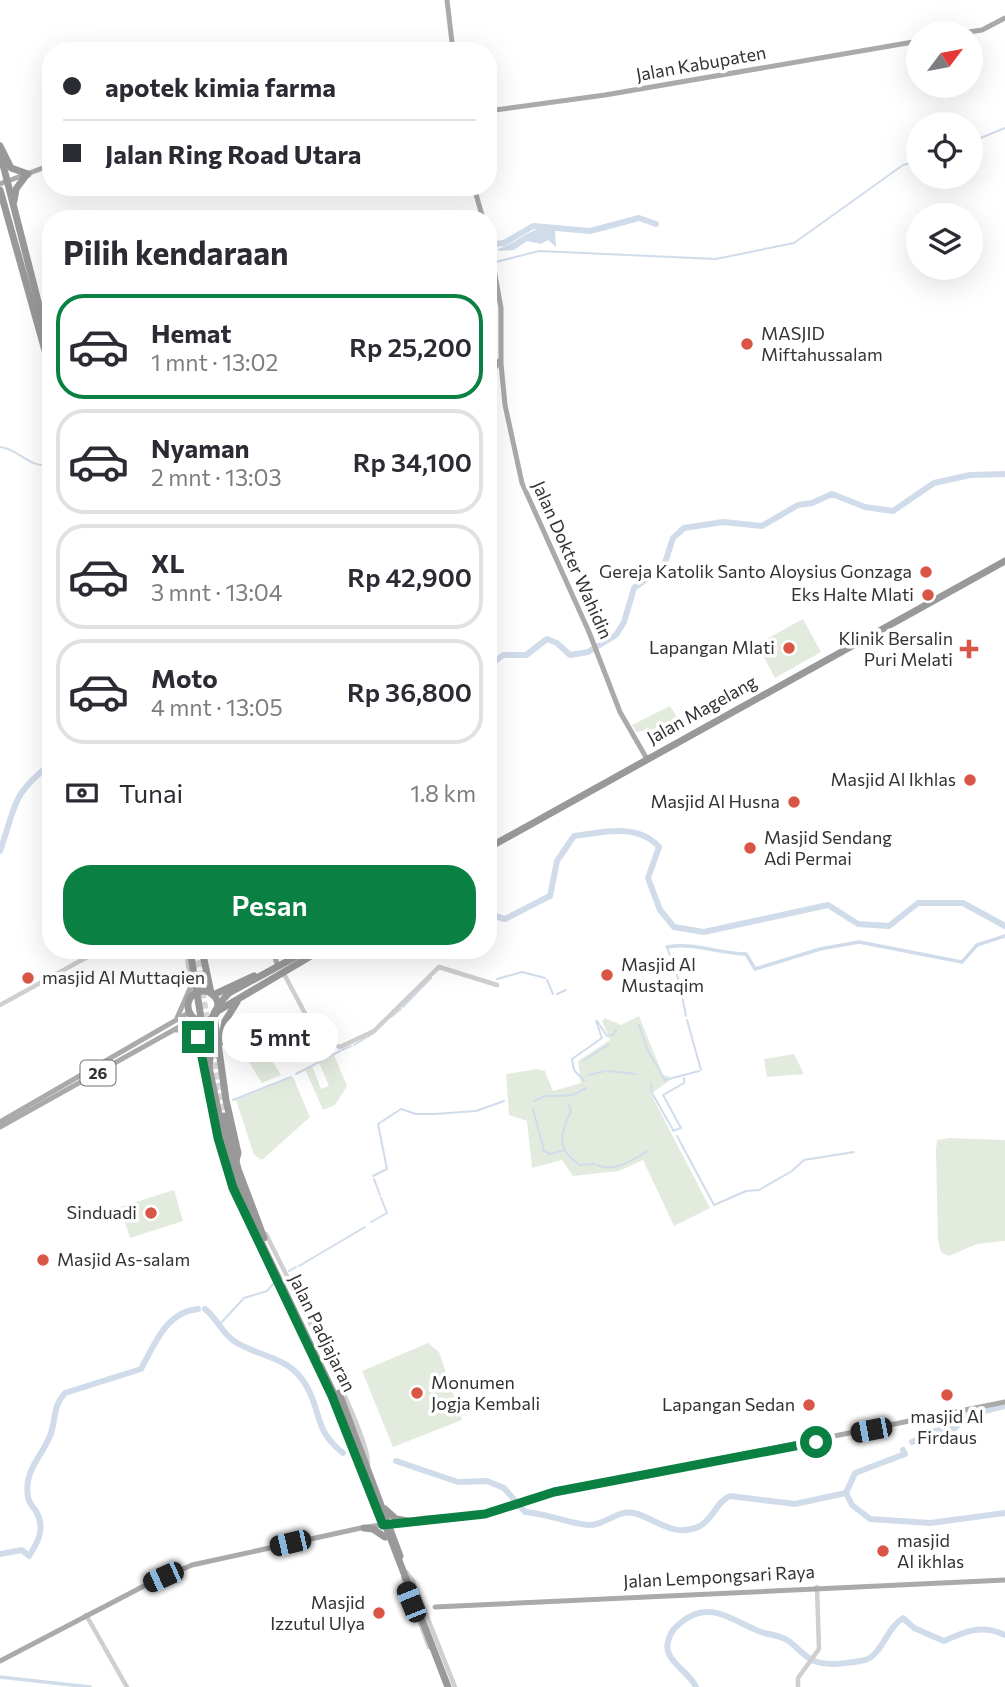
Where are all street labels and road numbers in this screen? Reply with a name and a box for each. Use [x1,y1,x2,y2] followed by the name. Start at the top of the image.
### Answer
[634,41,768,85] street label: Jalan Kabupaten
[528,477,618,642] street label: Jalan Dokter Wahidin
[643,670,760,748] street label: Jalan Magelang
[80,1060,116,1086] road number: 26
[285,1270,361,1395] street label: Jalan Padjajaran
[622,1560,815,1592] street label: Jalan Lempongsari Raya

